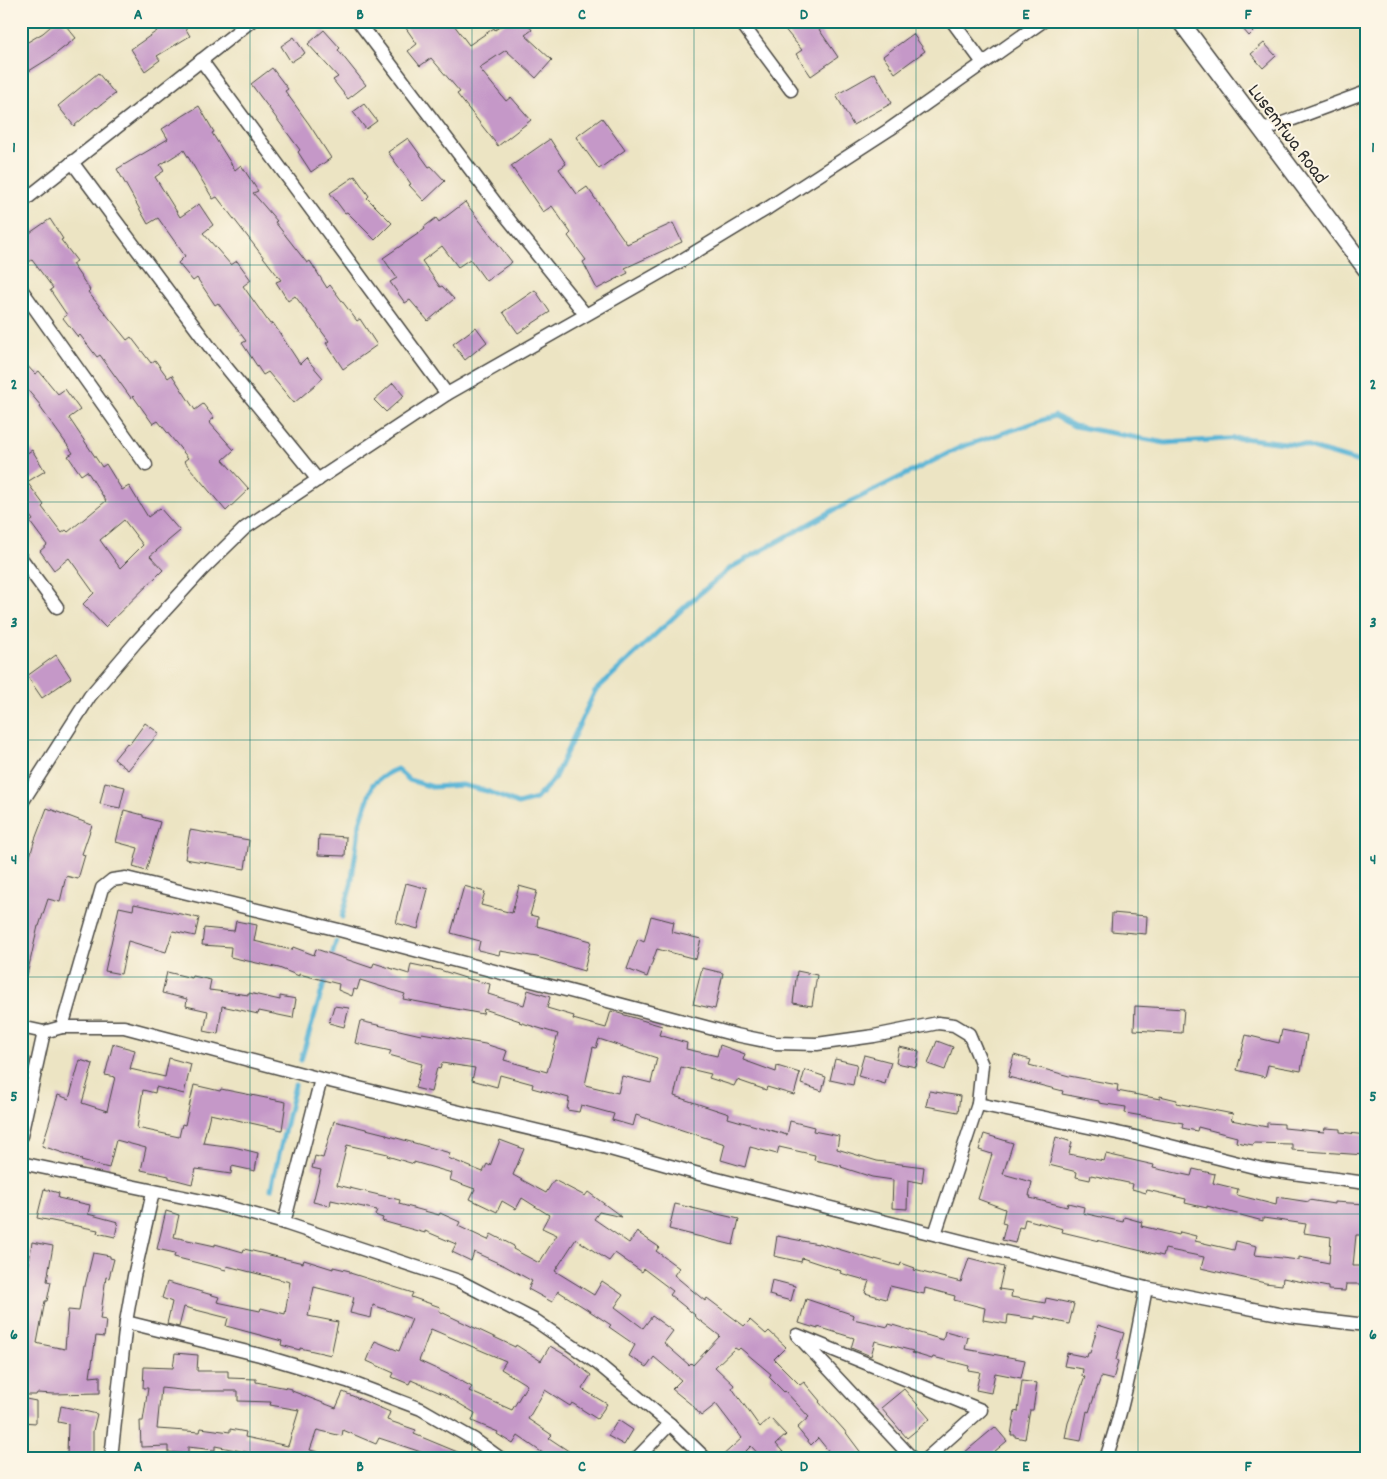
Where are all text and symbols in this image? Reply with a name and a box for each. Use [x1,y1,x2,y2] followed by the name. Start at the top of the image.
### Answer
[134,4,143,27] text: A
[356,4,364,27] text: B
[578,4,586,27] text: C
[800,4,809,27] text: D
[1022,4,1030,27] text: E
[1244,4,1252,27] text: F
[1240,79,1334,191] street label: Lusemfwa Road
[12,137,16,160] text: 1
[1371,137,1375,160] text: 1
[11,374,18,397] text: 2
[1370,374,1377,397] text: 2
[10,612,18,635] text: 3
[1369,612,1377,635] text: 3
[11,849,17,872] text: 4
[1370,849,1376,872] text: 4
[10,1086,18,1109] text: 5
[1369,1086,1377,1109] text: 5
[10,1324,18,1347] text: 6
[1369,1324,1377,1347] text: 6
[134,1456,143,1479] text: A
[356,1456,364,1479] text: B
[578,1456,586,1479] text: C
[800,1456,809,1479] text: D
[1022,1456,1030,1479] text: E
[1244,1456,1252,1479] text: F

